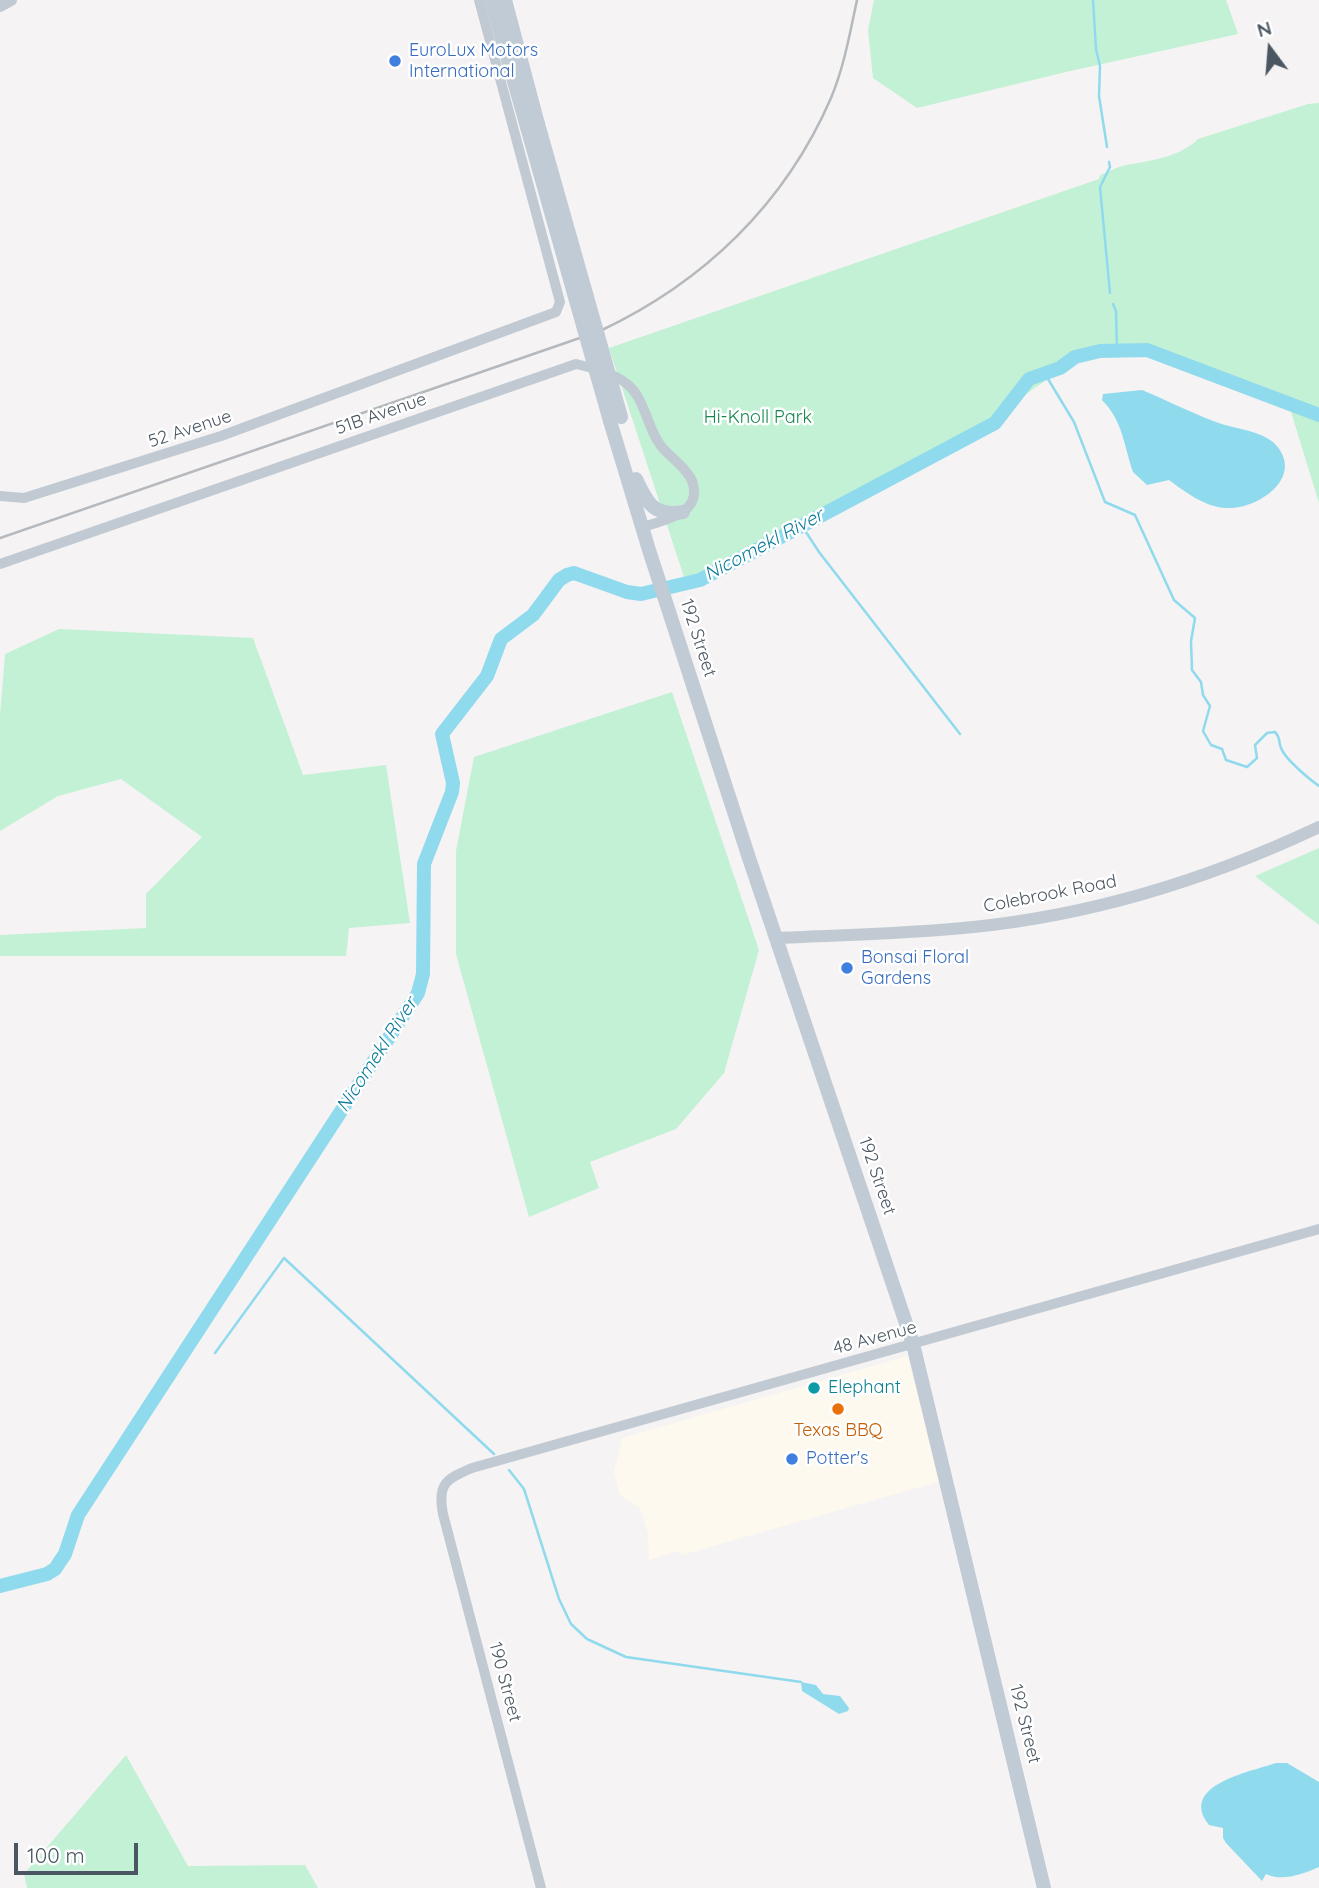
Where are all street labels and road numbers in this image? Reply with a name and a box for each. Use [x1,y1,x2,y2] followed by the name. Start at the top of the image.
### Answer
[333,388,429,440] street label: 51B Avenue
[146,405,234,453] street label: 52 Avenue
[675,596,721,680] street label: 192 Street
[982,871,1118,917] street label: Colebrook Road
[854,1134,900,1218] street label: 192 Street
[831,1316,919,1360] street label: 48 Avenue
[484,1640,526,1724] street label: 190 Street
[1005,1682,1045,1766] street label: 192 Street

